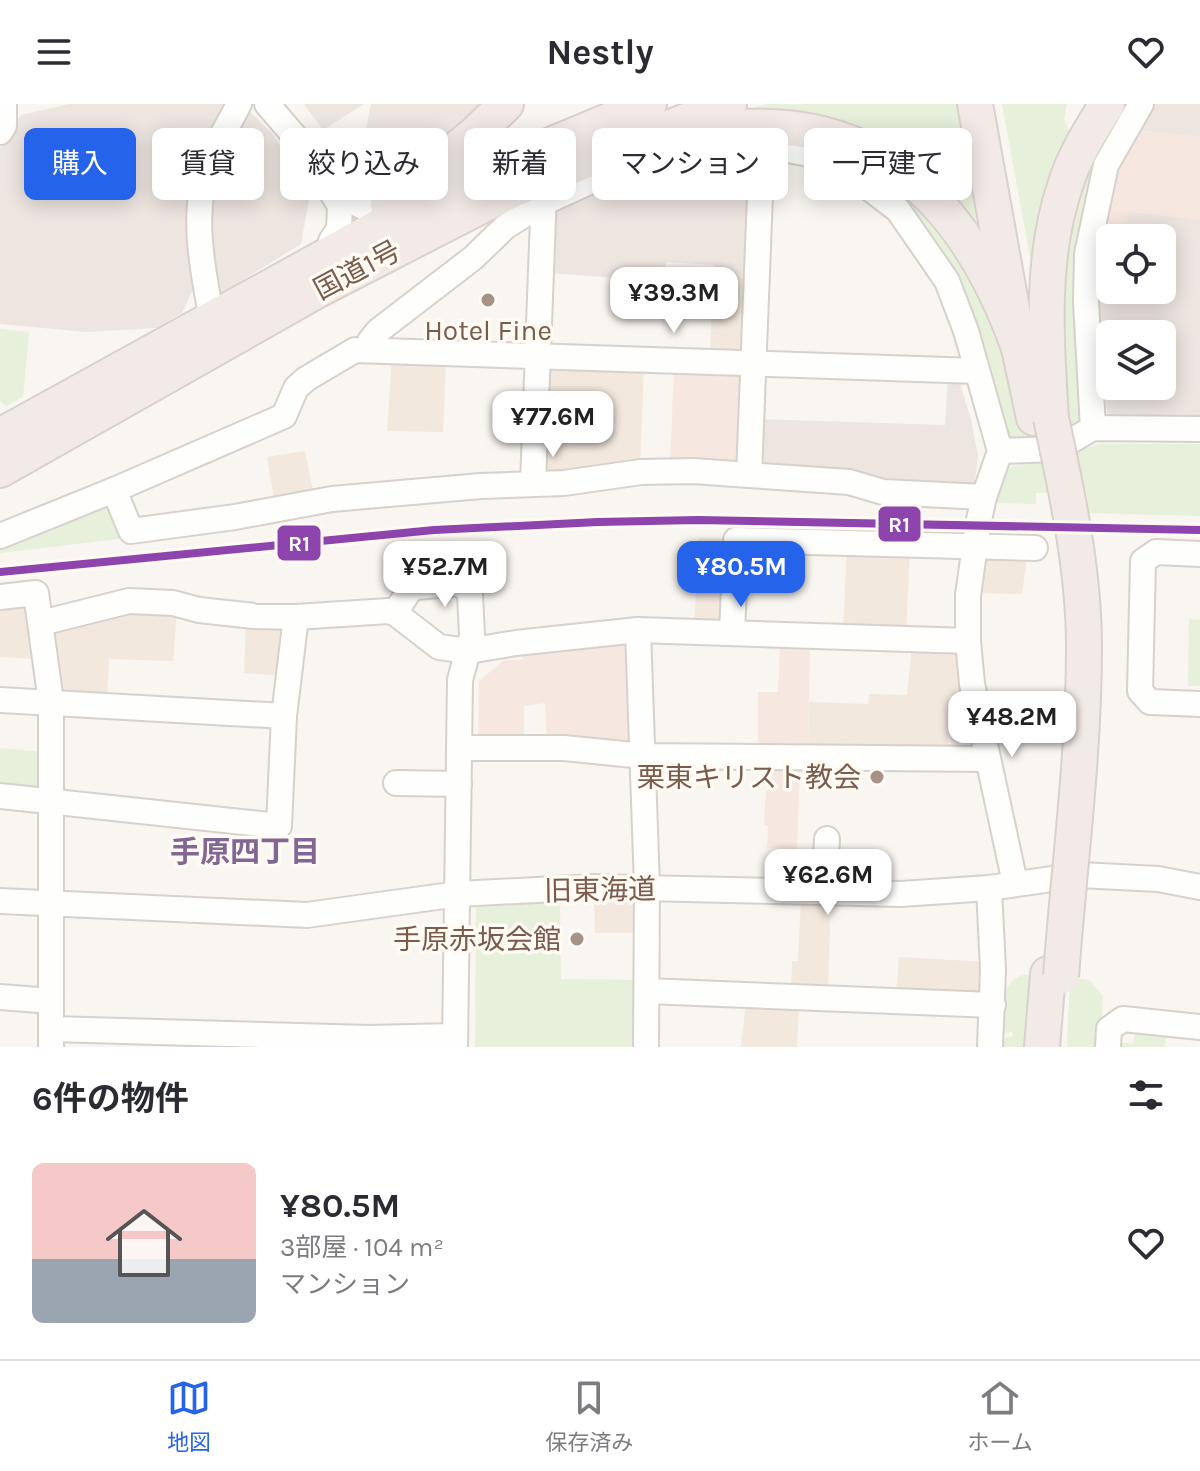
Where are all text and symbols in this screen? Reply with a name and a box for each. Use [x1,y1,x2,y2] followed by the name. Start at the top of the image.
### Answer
[32,30,76,74] icon: menu
[1124,30,1168,74] icon: heart
[546,31,654,73] text: Nestly
[24,128,136,200] chip: 購入
[152,128,264,200] chip: 賃貸
[280,128,448,200] chip: 絞り込み
[464,128,576,200] chip: 新着
[592,128,788,200] chip: マンション
[804,128,972,200] chip: 一戸建て
[1096,224,1176,400] map controls
[1096,224,1176,304] button: locate
[308,234,406,306] street label: 国道1号
[609,267,739,335] pin: ¥39.3M
[628,277,720,308] text: ¥39.3M
[479,291,497,309] marker: Hotel Fine
[424,314,552,347] place label: Hotel Fine
[1096,320,1176,400] button: layers
[488,391,618,459] pin: ¥77.6M
[510,401,596,432] text: ¥77.6M
[877,505,922,543] line badge: R1
[888,512,910,538] text: R1
[276,524,322,562] line badge: R1
[288,531,310,557] text: R1
[380,541,510,609] pin: ¥52.7M
[676,541,806,609] pin: ¥80.5M
[401,551,489,582] text: ¥52.7M
[695,551,787,582] text: ¥80.5M
[947,691,1077,759] pin: ¥48.2M
[966,701,1058,732] text: ¥48.2M
[637,761,861,794] place label: 栗東キリスト教会
[868,768,886,786] marker: 栗東キリスト教会
[170,834,320,870] district label: 手原四丁目
[763,849,893,917] pin: ¥62.6M
[783,859,873,890] text: ¥62.6M
[544,873,656,907] street label: 旧東海道
[393,923,561,956] place label: 手原赤坂会館
[568,930,586,948] marker: 手原赤坂会館
[1124,1073,1168,1117] icon: filters
[32,1079,189,1119] text: 6件の物件
[280,1186,400,1226] text: ¥80.5M
[96,1195,192,1291] icon: home
[1124,1221,1168,1265] icon: heart
[280,1232,444,1263] text: 3部屋 · 104 m²
[280,1269,410,1300] text: マンション
[167,1376,211,1456] tab: 地図
[545,1376,633,1456] tab: 保存済み
[968,1376,1033,1456] tab: ホーム

